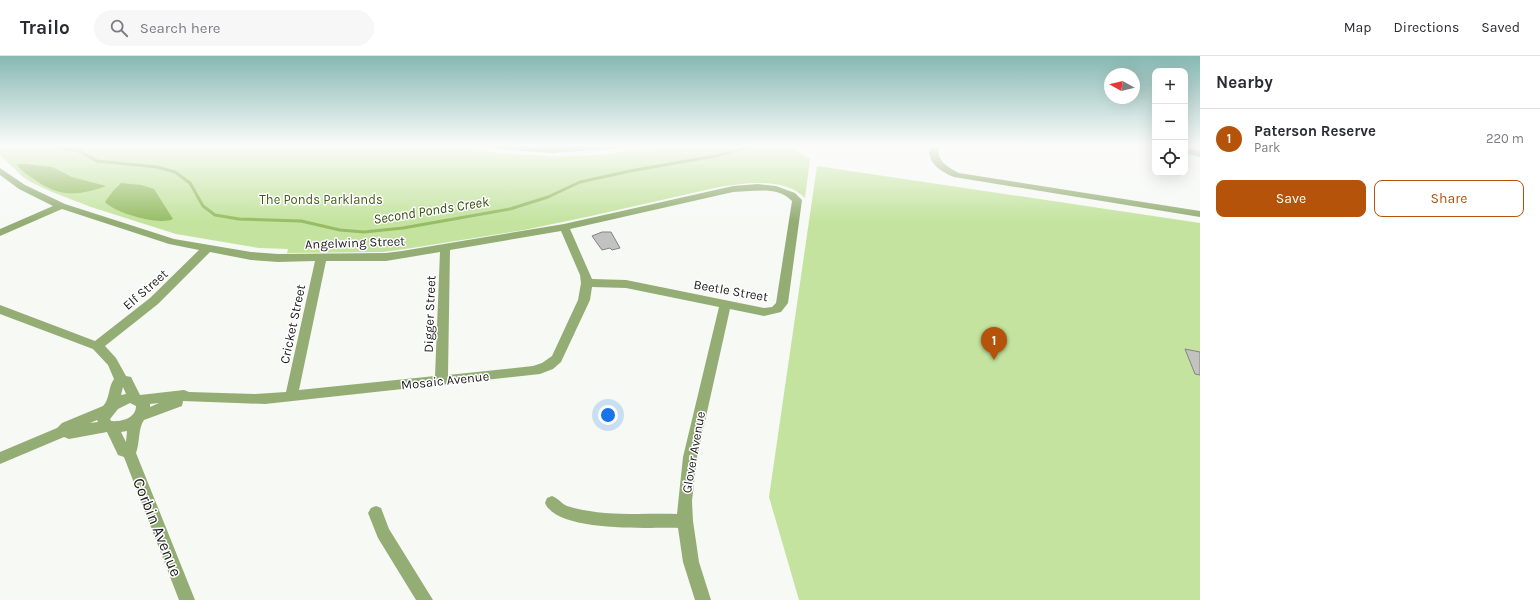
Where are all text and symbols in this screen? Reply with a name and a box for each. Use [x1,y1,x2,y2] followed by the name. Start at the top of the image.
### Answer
[94,10,374,46] search box
[20,17,70,39] text: Trailo
[108,17,130,39] icon: search
[140,19,221,37] text: Search here
[1344,19,1372,36] text: Map
[1394,19,1459,36] text: Directions
[1481,19,1520,36] text: Saved
[1104,68,1140,104] north arrow
[1152,68,1188,176] map controls
[1152,68,1188,104] button: +
[1216,72,1273,92] text: Nearby
[1152,104,1188,140] button: −
[1254,122,1376,140] text: Paterson Reserve
[1227,131,1231,146] text: 1
[1486,131,1524,146] text: 220 m
[1152,140,1188,176] button: locate
[1254,140,1280,155] text: Park
[1216,180,1366,217] button: Save
[1374,180,1524,217] button: Share
[259,192,383,207] park label: The Ponds Parklands
[372,193,491,228] water label: Second Ponds Creek
[305,233,405,252] street label: Angelwing Street
[120,266,171,313] street label: Elf Street
[421,275,438,353] street label: Digger Street
[692,277,769,304] street label: Beetle Street
[277,283,308,365] street label: Cricket Street
[981,327,1007,360] pin: 1
[400,368,490,393] street label: Mosaic Avenue
[598,405,618,425] your location
[679,410,708,494] street label: Glover Avenue
[129,475,186,579] street label: Corbin Avenue

